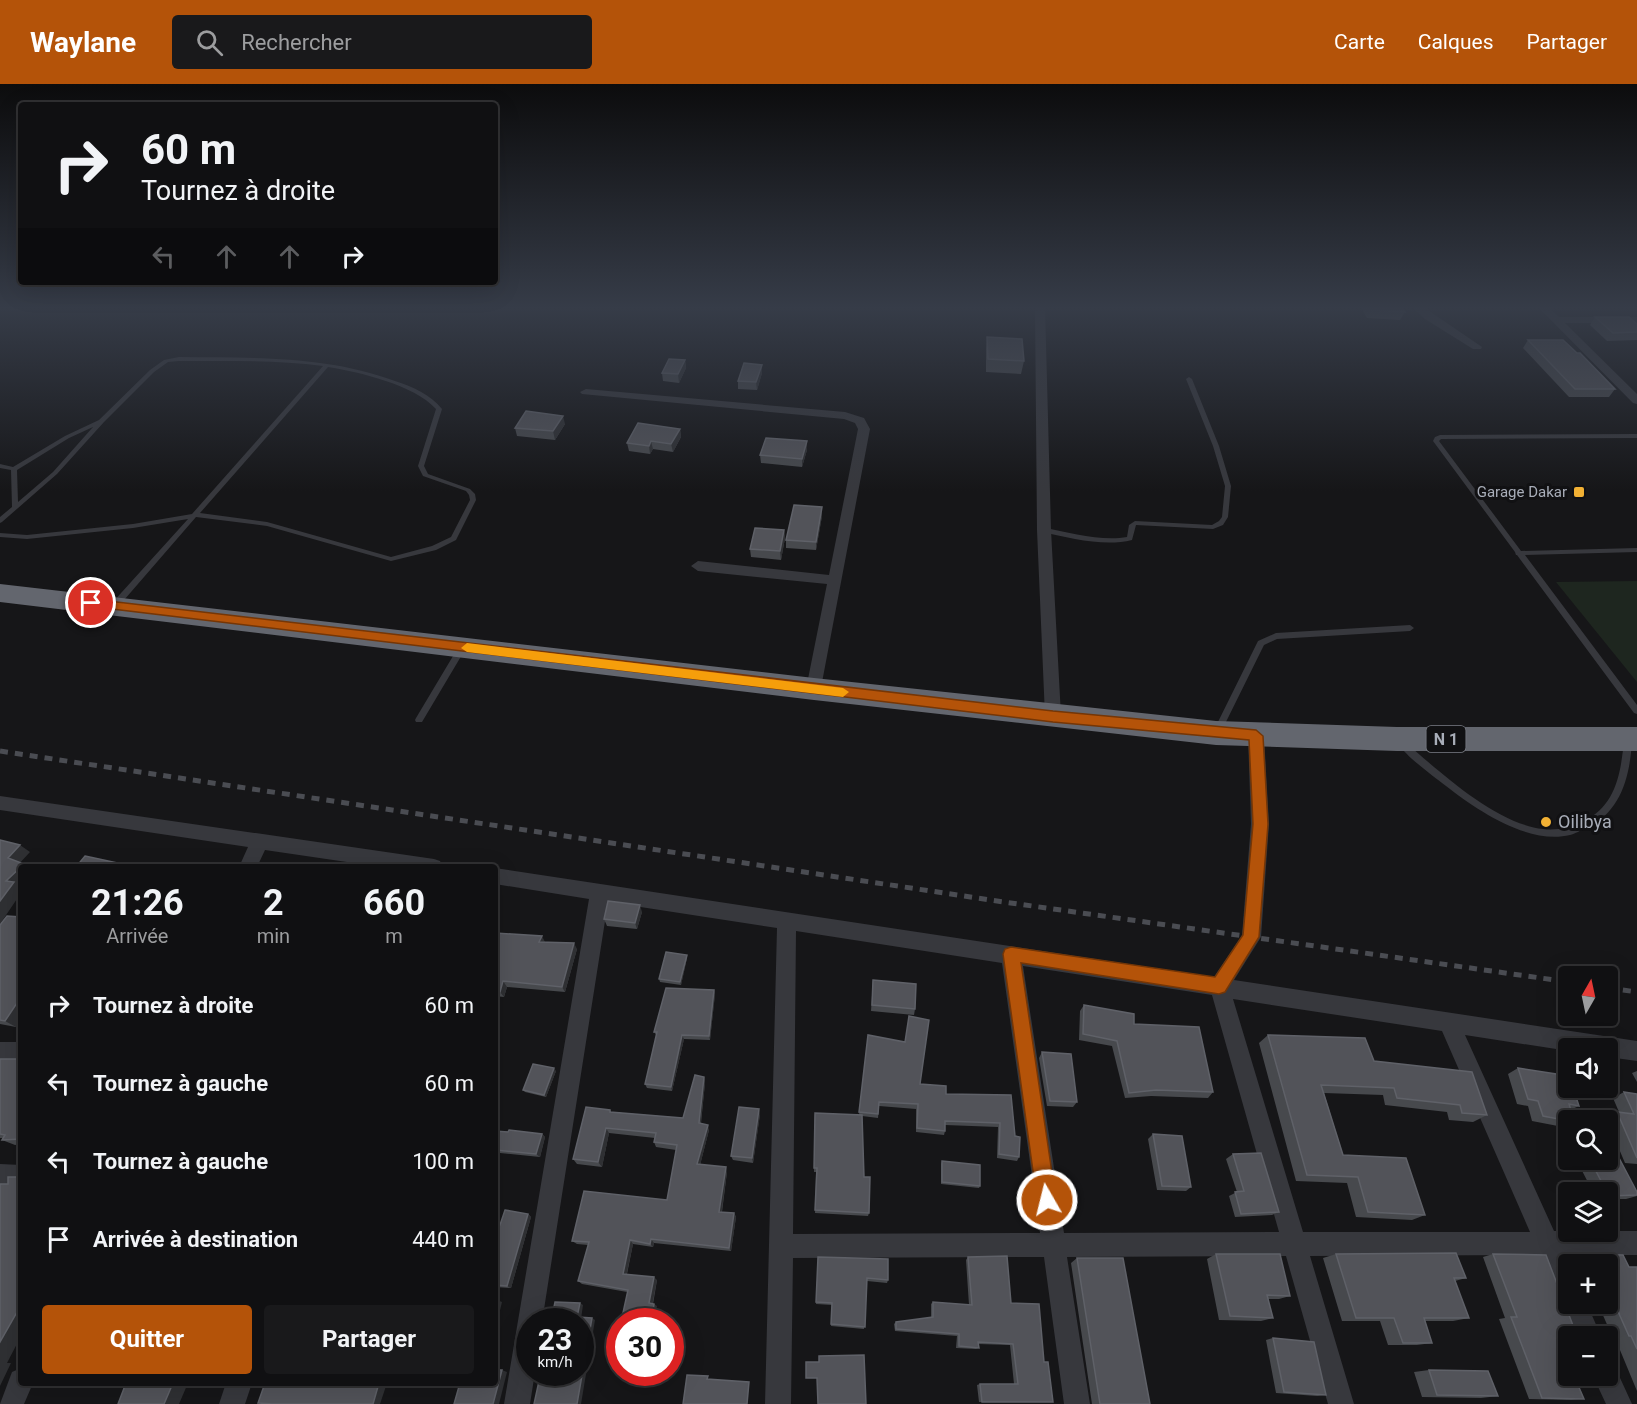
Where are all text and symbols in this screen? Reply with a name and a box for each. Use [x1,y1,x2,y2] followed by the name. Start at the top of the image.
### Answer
[172,15,592,69] search box
[30,26,136,59] text: Waylane
[193,26,226,59] icon: search
[241,30,352,55] text: Rechercher
[1334,30,1385,54] text: Carte
[1418,30,1493,54] text: Calques
[1526,30,1607,54] text: Partager
[141,125,236,174] text: 60 m
[42,126,120,204] icon: right
[141,175,335,207] text: Tournez à droite
[147,240,180,273] icon: left
[210,240,243,273] icon: ahead
[273,240,306,273] icon: ahead
[336,240,369,273] icon: right
[1477,483,1567,501] place label: Garage Dakar
[1572,485,1586,499] marker: Garage Dakar
[65,577,116,628] pin
[74,586,107,619] icon: arrive
[1426,726,1466,752] road number: N 1
[1558,811,1612,832] place label: Oilibya
[1539,815,1553,829] marker: Oilibya
[91,882,184,924] text: 21:26
[263,882,284,924] text: 2
[363,882,425,924] text: 660
[106,924,168,948] text: Arrivée
[257,924,290,948] text: min
[385,924,403,948] text: m
[1558,966,1618,1026] north arrow
[1558,966,1618,1386] map controls
[42,989,75,1022] icon: right
[93,993,253,1018] text: Tournez à droite
[425,993,474,1018] text: 60 m
[1558,1038,1618,1098] button: sound
[42,1067,75,1100] icon: left
[93,1071,268,1096] text: Tournez à gauche
[425,1071,474,1096] text: 60 m
[1558,1110,1618,1170] button: search
[42,1145,75,1178] icon: left
[93,1149,268,1174] text: Tournez à gauche
[412,1149,474,1174] text: 100 m
[1015,1168,1079,1232] position arrow
[1558,1182,1618,1242] button: layers
[42,1223,75,1256] icon: arrive
[93,1227,298,1252] text: Arrivée à destination
[412,1227,474,1252] text: 440 m
[1558,1254,1618,1314] button: +
[42,1305,252,1374] button: Quitter
[264,1305,474,1374] button: Partager
[606,1308,684,1386] speed limit sign: 30
[538,1322,572,1357] text: 23
[1558,1326,1618,1386] button: −
[537,1353,573,1371] text: km/h

